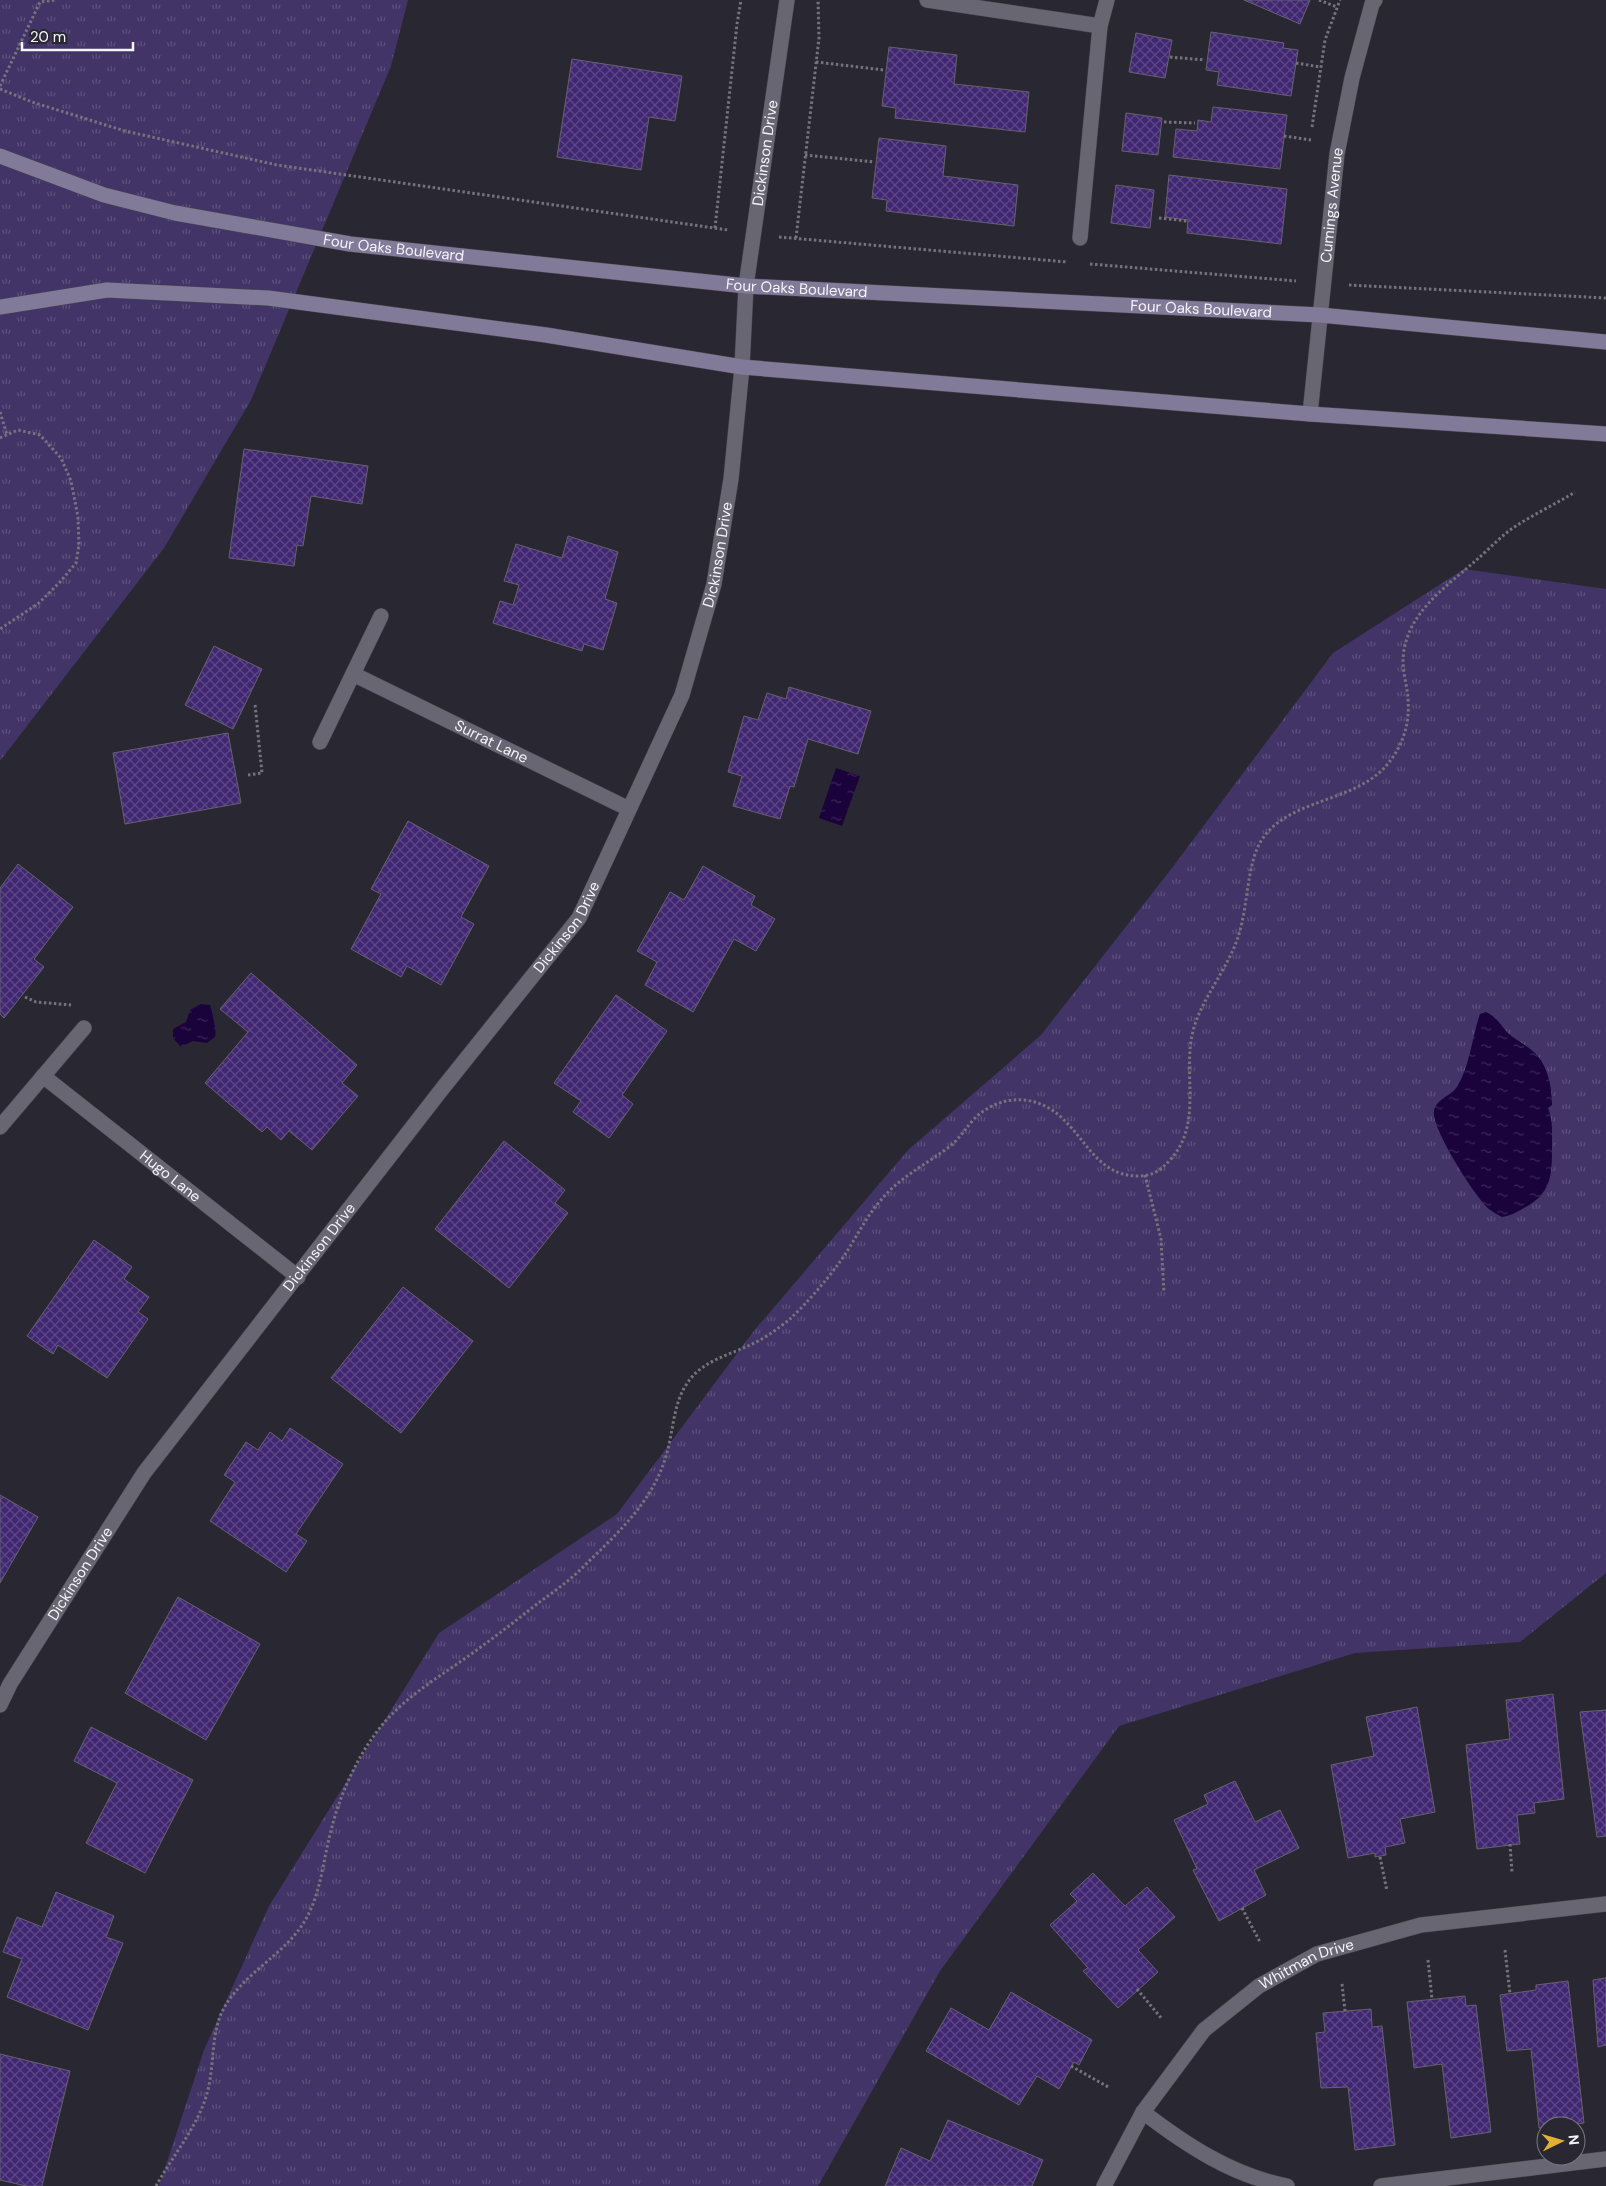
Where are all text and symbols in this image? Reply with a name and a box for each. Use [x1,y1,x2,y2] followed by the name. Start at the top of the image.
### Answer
[22,20,134,52] scale bar
[30,27,66,47] text: 20 m
[748,99,783,207] street label: Dickinson Drive
[1316,146,1348,264] street label: Cumings Avenue
[322,229,465,266] street label: Four Oaks Boulevard
[725,274,868,302] street label: Four Oaks Boulevard
[1130,295,1272,323] street label: Four Oaks Boulevard
[698,501,737,610] street label: Dickinson Drive
[451,715,531,768] street label: Surrat Lane
[529,878,604,977] street label: Dickinson Drive
[135,1146,205,1207] street label: Hugo Lane
[279,1199,360,1296] street label: Dickinson Drive
[43,1523,117,1624] street label: Dickinson Drive
[1255,1934,1356,1994] street label: Whitman Drive
[1536,2116,1586,2166] north arrow
[1565,2134,1583,2146] text: N

